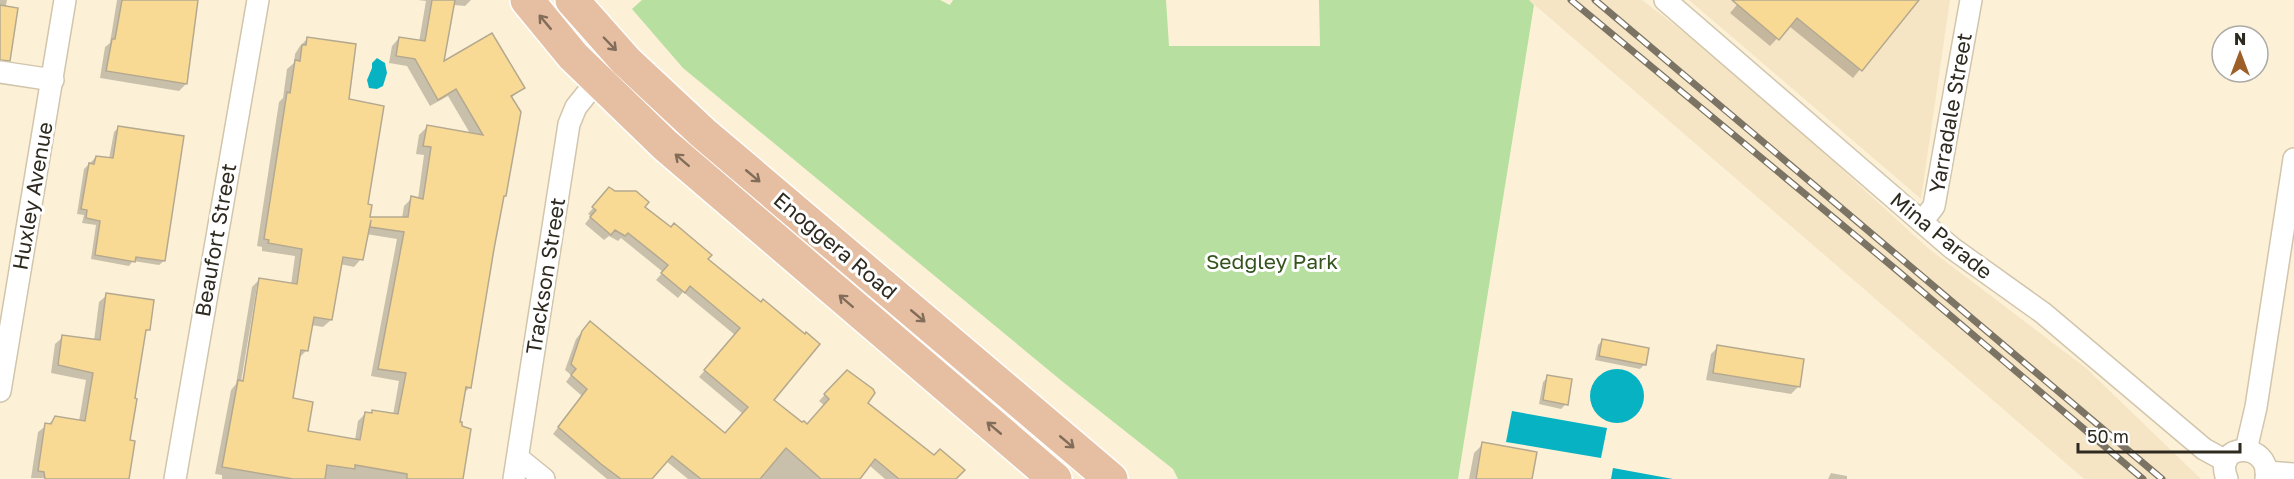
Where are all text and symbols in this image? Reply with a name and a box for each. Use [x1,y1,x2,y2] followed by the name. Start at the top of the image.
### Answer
[538,15,552,30] one-way arrow
[2210,24,2270,84] north arrow
[2234,29,2246,49] text: N
[1923,31,1977,195] street label: Yarradale Street
[603,36,617,51] one-way arrow
[6,120,58,272] street label: Huxley Avenue
[675,153,690,167] one-way arrow
[189,161,241,319] street label: Beaufort Street
[745,170,761,183] one-way arrow
[769,186,903,304] street label: Enoggera Road
[1885,186,1998,284] street label: Mina Parade
[520,196,570,356] street label: Trackson Street
[1206,248,1338,274] park label: Sedgley Park
[838,295,854,308] one-way arrow
[910,310,926,323] one-way arrow
[2078,416,2240,454] scale bar
[987,421,1002,435] one-way arrow
[2087,425,2129,447] text: 50 m
[1059,435,1074,449] one-way arrow

